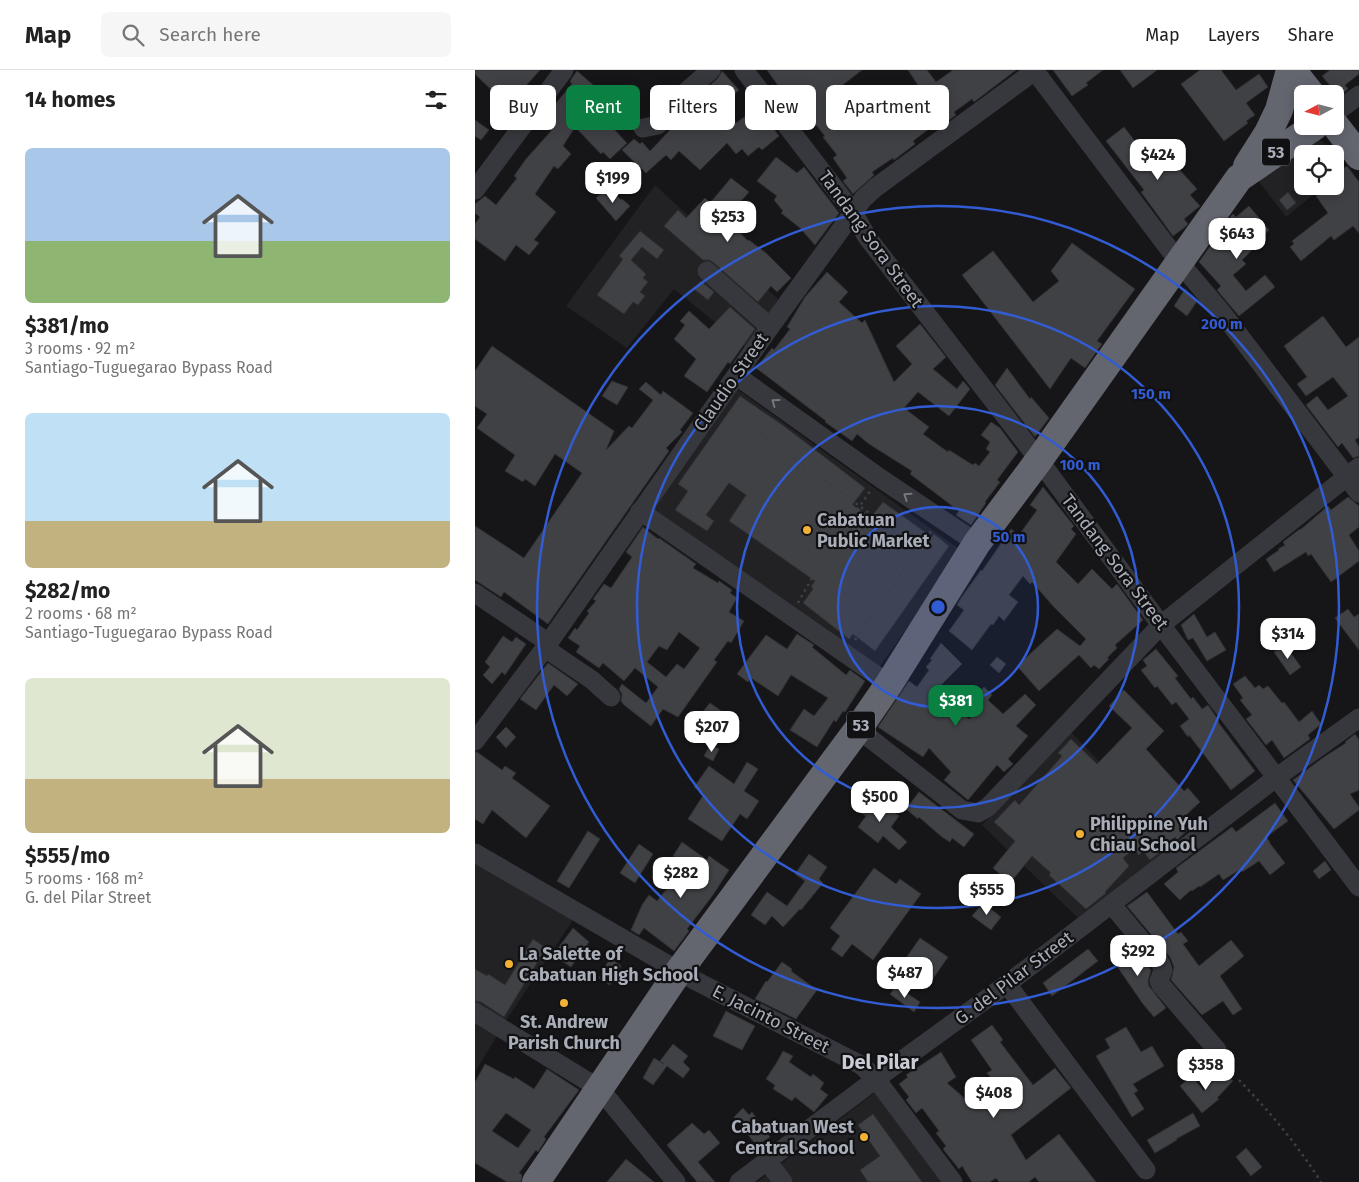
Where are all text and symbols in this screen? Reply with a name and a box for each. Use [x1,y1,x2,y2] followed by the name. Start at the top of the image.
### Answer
[101,12,451,57] search box
[25,21,71,49] text: Map
[119,21,147,49] icon: search
[159,23,261,46] text: Search here
[1145,24,1180,46] text: Map
[1208,24,1260,46] text: Layers
[1288,24,1334,46] text: Share
[490,85,556,130] chip: Buy
[566,85,640,130] chip: Rent
[650,85,735,130] chip: Filters
[745,85,816,130] chip: New
[826,85,949,130] chip: Apartment
[1294,85,1344,135] north arrow
[1294,85,1344,195] map controls
[422,86,450,114] icon: filters
[25,87,115,113] text: 14 homes
[1128,138,1188,181] pin: $424
[1262,138,1290,165] road number: 53
[1141,145,1175,164] text: $424
[1294,145,1344,195] button: locate
[583,162,643,204] pin: $199
[814,166,928,312] street label: Tandang Sora Street
[596,168,630,187] text: $199
[193,181,283,271] icon: home
[698,200,758,243] pin: $253
[711,207,745,226] text: $253
[1207,218,1267,260] pin: $643
[1220,224,1254,243] text: $643
[25,313,109,339] text: $381/mo
[1201,315,1243,333] text: 200 m
[689,328,773,436] street label: Claudio Street
[25,339,135,358] text: 3 rooms · 92 m²
[25,358,273,377] text: Santiago-Tuguegarao Bypass Road
[1131,385,1171,403] text: 150 m
[771,399,780,408] one-way arrow
[193,446,283,536] icon: home
[1060,456,1100,474] text: 100 m
[1057,490,1173,635] street label: Tandang Sora Street
[904,493,913,502] one-way arrow
[817,509,931,552] place label: Cabatuan Public Market
[801,524,813,536] marker: Cabatuan Public Market
[992,528,1026,546] text: 50 m
[25,578,110,604] text: $282/mo
[929,598,947,616] centre of rings
[25,604,137,623] text: 2 rooms · 68 m²
[1258,618,1318,660] pin: $314
[25,623,273,642] text: Santiago-Tuguegarao Bypass Road
[1271,624,1305,643] text: $314
[926,684,986,727] pin: $381
[939,691,973,710] text: $381
[682,710,742,753] pin: $207
[193,711,283,801] icon: home
[847,712,875,738] road number: 53
[695,717,729,736] text: $207
[850,780,910,823] pin: $500
[862,787,898,806] text: $500
[1090,813,1208,856] place label: Philippine Yuh Chiau School
[1074,828,1086,840] marker: Philippine Yuh Chiau School
[25,843,110,869] text: $555/mo
[651,856,711,899] pin: $282
[664,863,698,882] text: $282
[25,869,144,888] text: 5 rooms · 168 m²
[957,874,1017,916] pin: $555
[970,880,1004,899] text: $555
[25,888,151,907] text: G. del Pilar Street
[951,926,1078,1030] street label: G. del Pilar Street
[1108,934,1168,977] pin: $292
[1121,941,1155,960] text: $292
[519,943,699,986] place label: La Salette of Cabatuan High School
[875,956,935,999] pin: $487
[503,958,515,970] marker: La Salette of Cabatuan High School
[888,963,922,982] text: $487
[709,980,834,1058] street label: E. Jacinto Street
[558,997,570,1009] marker: St. Andrew Parish Church
[508,1011,620,1054] place label: St. Andrew Parish Church
[1176,1048,1236,1091] pin: $358
[841,1050,920,1074] district label: Del Pilar
[1189,1055,1223,1074] text: $358
[964,1076,1024,1119] pin: $408
[976,1083,1012,1102] text: $408
[731,1116,855,1159] place label: Cabatuan West Central School
[858,1131,870,1143] marker: Cabatuan West Central School

